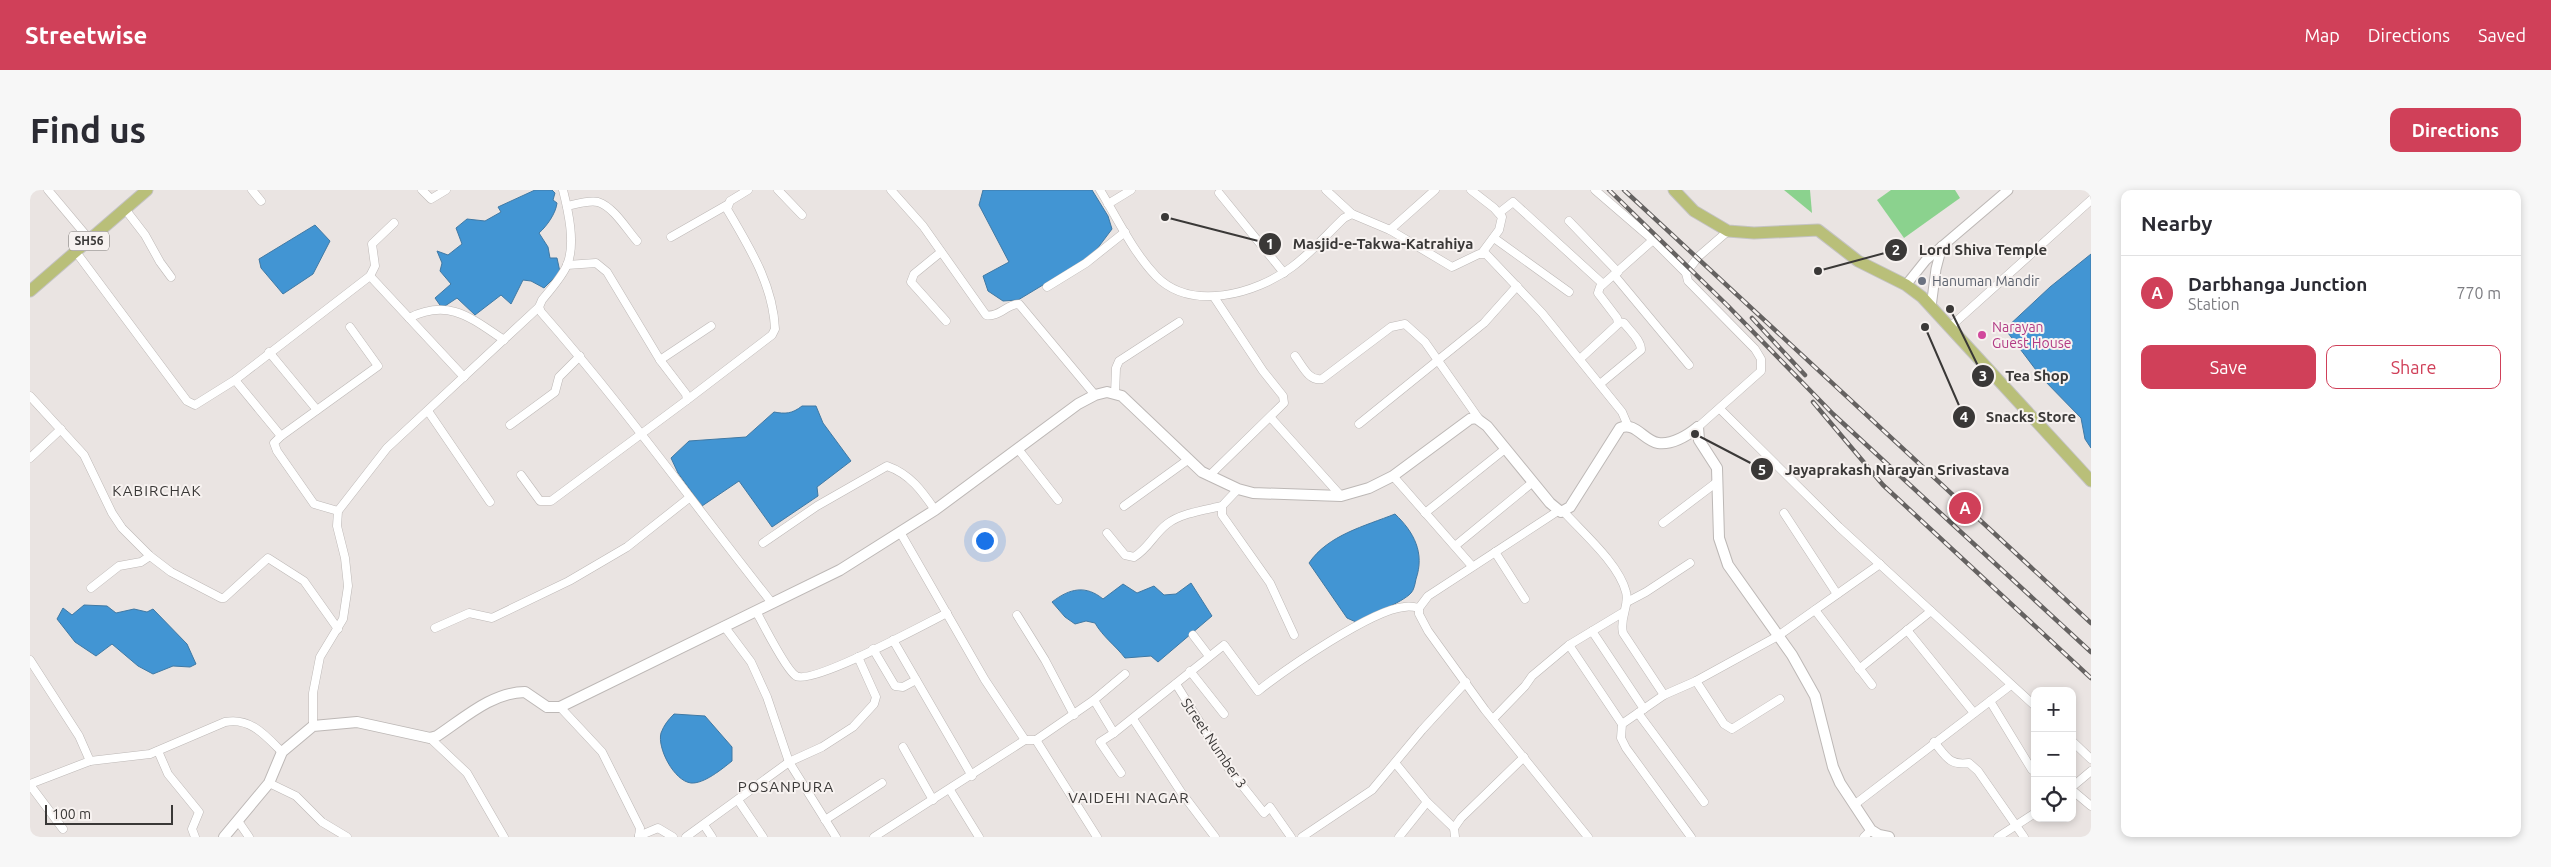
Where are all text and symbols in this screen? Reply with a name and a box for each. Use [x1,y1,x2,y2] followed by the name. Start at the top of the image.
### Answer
[25,22,147,49] text: Streetwise
[2304,25,2340,45] text: Map
[2368,25,2450,45] text: Directions
[2478,25,2526,45] text: Saved
[2390,108,2521,152] button: Directions
[30,110,146,150] text: Find us
[2141,211,2212,235] text: Nearby
[1258,229,1483,259] callout: Masjid-e-Takwa-Katrahiya
[69,231,109,250] road number: SH56
[1266,235,1274,252] text: 1
[1293,235,1473,252] text: Masjid-e-Takwa-Katrahiya
[1883,235,2057,265] callout: Lord Shiva Temple
[1892,241,1900,258] text: 2
[1919,241,2047,258] text: Lord Shiva Temple
[1932,273,2040,289] place label: Hanuman Mandir
[2188,273,2367,295] text: Darbhanga Junction
[1916,275,1928,287] marker: Hanuman Mandir
[2151,284,2163,302] text: A
[2456,284,2501,302] text: 770 m
[2188,295,2240,313] text: Station
[1992,319,2072,351] place label: Narayan Guest House
[1976,329,1988,341] marker: Narayan Guest House
[2141,345,2316,389] button: Save
[2326,345,2501,389] button: Share
[1970,361,2079,391] callout: Tea Shop
[1979,367,1987,384] text: 3
[2005,367,2069,384] text: Tea Shop
[1951,402,2086,432] callout: Snacks Store
[1960,408,1968,425] text: 4
[1986,408,2076,425] text: Snacks Store
[1749,454,2019,484] callout: Jayaprakash Narayan Srivastava
[1758,461,1766,478] text: 5
[1785,461,2009,478] text: Jayaprakash Narayan Srivastava
[112,482,202,499] district label: KABIRCHAK
[1949,489,1981,527] pin: A
[972,528,998,554] your location
[2031,687,2076,822] map controls
[2031,687,2076,732] button: +
[1178,695,1250,791] street label: Street Number 3
[2031,732,2076,777] button: −
[2031,777,2076,822] button: locate
[738,778,834,795] district label: POSANPURA
[1068,789,1190,806] district label: VAIDEHI NAGAR
[45,802,172,825] scale bar
[52,806,91,822] text: 100 m

